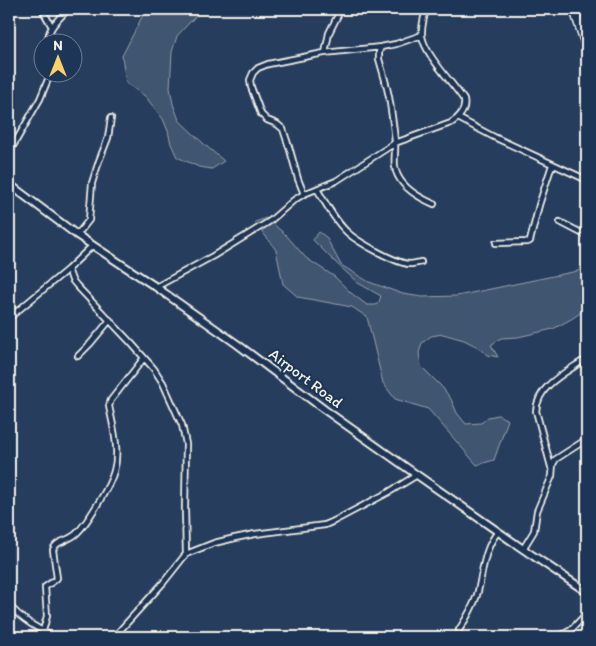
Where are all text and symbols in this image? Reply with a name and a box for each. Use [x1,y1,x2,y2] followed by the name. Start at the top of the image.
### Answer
[32,32,82,82] north arrow
[53,37,63,54] text: N
[265,344,347,412] street label: Airport Road

